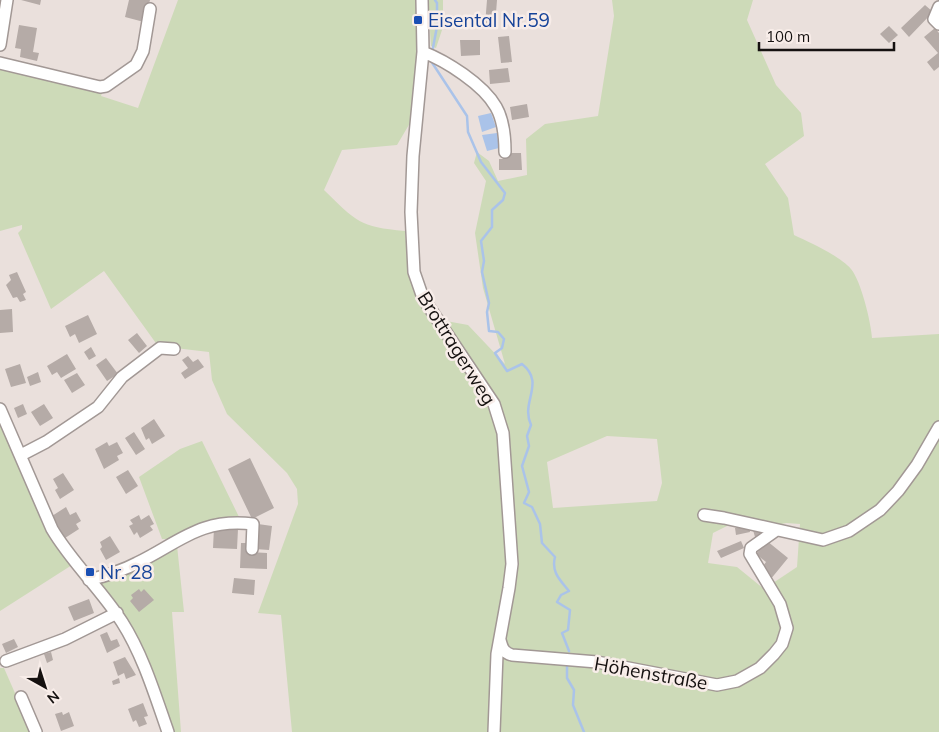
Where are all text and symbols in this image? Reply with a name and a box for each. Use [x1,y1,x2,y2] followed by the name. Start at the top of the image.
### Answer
[428,8,550,32] place label: Eisental Nr.59
[412,14,424,26] marker: Eisental Nr.59
[759,20,894,52] scale bar
[766,27,810,46] text: 100 m
[413,287,501,409] street label: Brottragerweg
[100,560,153,584] place label: Nr. 28
[84,566,96,578] marker: Nr. 28
[592,651,710,695] street label: Höhenstraße
[20,662,70,712] north arrow
[43,687,63,707] text: N

